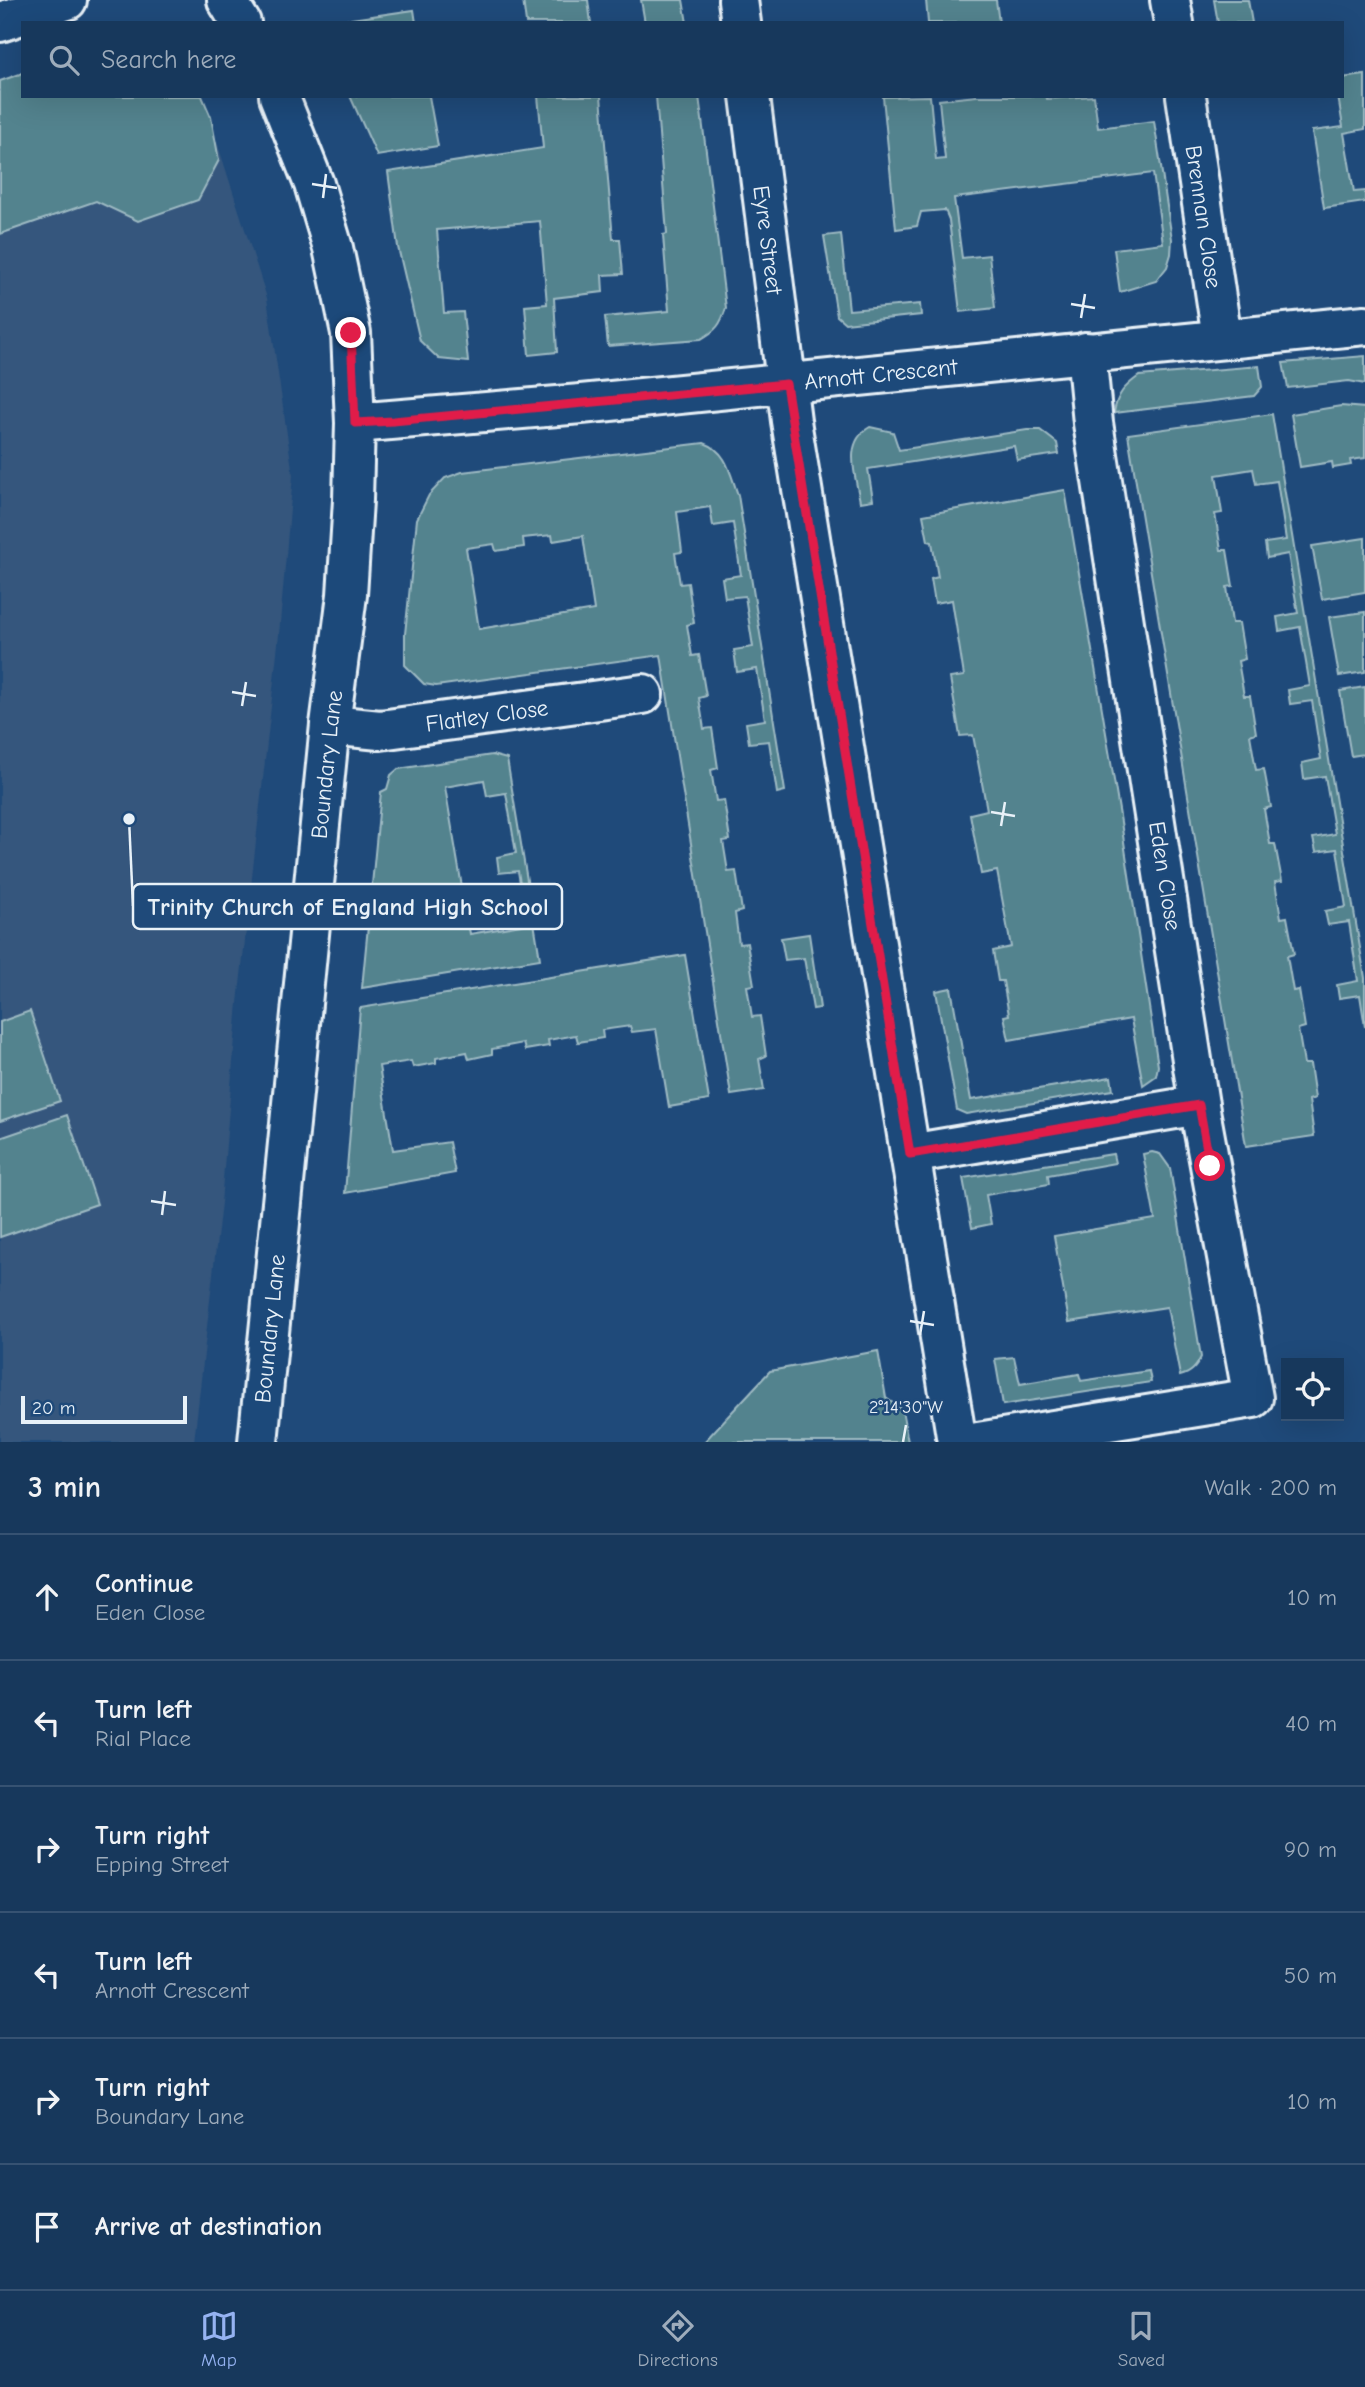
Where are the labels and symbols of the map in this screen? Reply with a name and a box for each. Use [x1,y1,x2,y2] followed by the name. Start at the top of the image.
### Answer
[1180,143,1228,290] street label: Brennan Close
[748,184,789,297] street label: Eyre Street
[335,317,366,348] route end
[803,353,960,395] street label: Arnott Crescent
[305,688,348,840] street label: Boundary Lane
[424,694,550,737] street label: Flatley Close
[1143,819,1187,933] street label: Eden Close
[133,884,562,929] callout: Trinity Church of England High School
[147,893,549,921] text: Trinity Church of England High School
[1194,1150,1225,1181] route start
[248,1253,290,1404] street label: Boundary Lane
[21,1393,187,1425] scale bar
[869,1397,943,1418] text: 2°14'30"W

